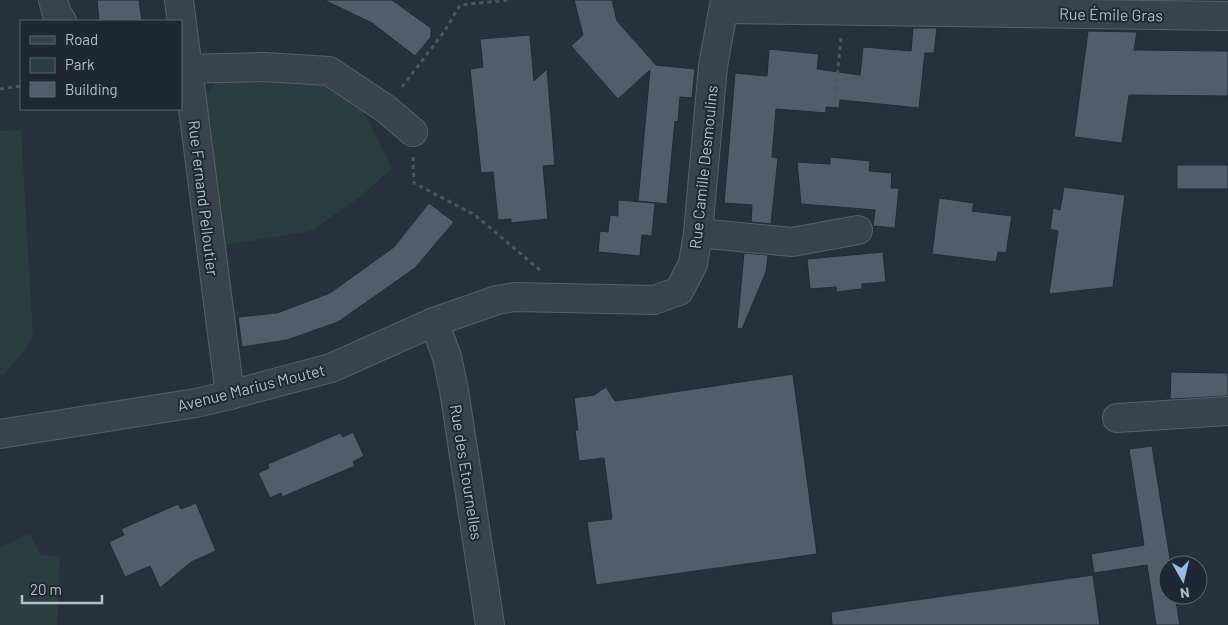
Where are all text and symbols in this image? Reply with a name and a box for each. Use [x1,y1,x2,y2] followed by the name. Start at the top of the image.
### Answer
[1059,4,1163,24] street label: Rue Émile Gras
[20,20,182,110] legend
[65,30,98,48] text: Road
[65,55,95,73] text: Park
[65,80,118,98] text: Building
[685,84,721,250] street label: Rue Camille Desmoulins
[185,119,223,277] street label: Rue Fernand Pelloutier
[175,359,327,415] street label: Avenue Marius Moutet
[447,403,487,541] street label: Rue des Etournelles
[1158,555,1208,605] north arrow
[22,572,102,604] scale bar
[30,580,62,598] text: 20 m
[1179,584,1191,602] text: N

